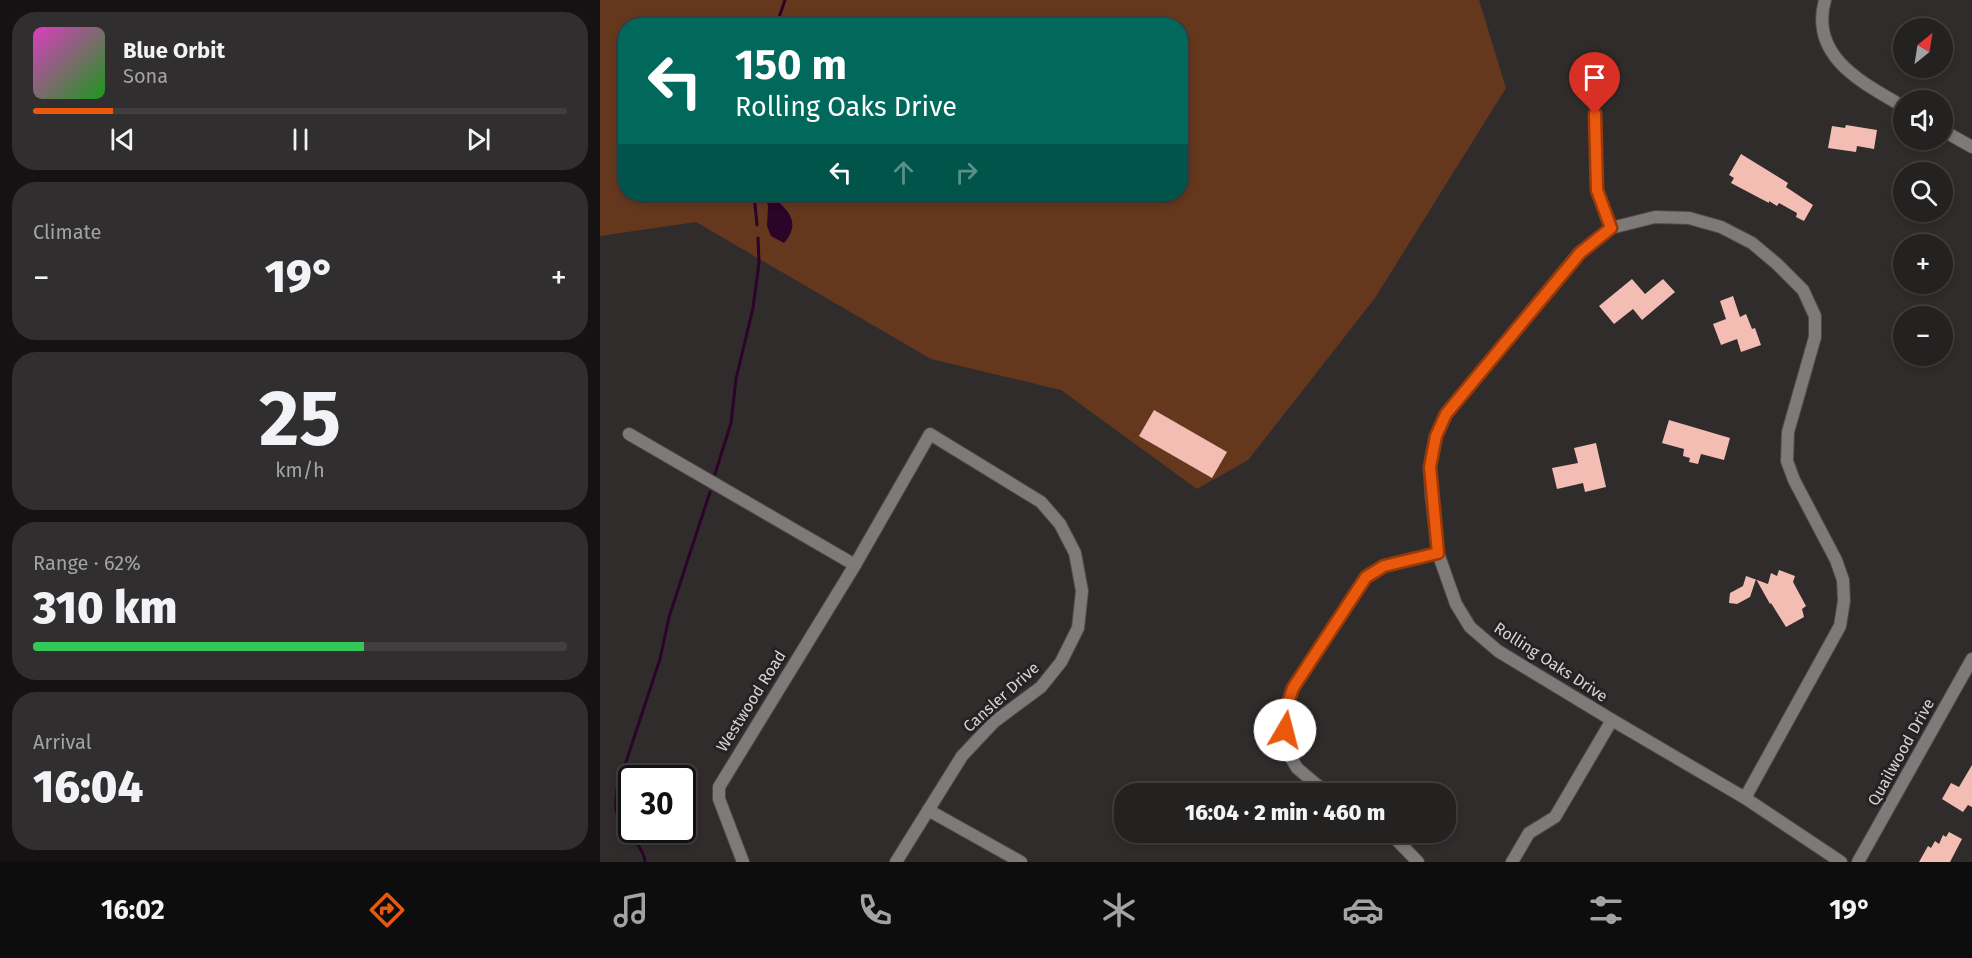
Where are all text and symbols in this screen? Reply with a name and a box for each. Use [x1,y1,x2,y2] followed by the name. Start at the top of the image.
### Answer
[1893,18,1953,78] north arrow
[1893,18,1953,366] map controls
[123,37,225,64] text: Blue Orbit
[735,40,847,90] text: 150 m
[636,42,714,120] icon: left
[1569,52,1620,114] pin
[1578,61,1611,94] icon: arrive
[123,64,168,88] text: Sona
[1893,90,1953,150] button: sound
[735,91,957,123] text: Rolling Oaks Drive
[106,123,139,156] icon: previous
[284,123,317,156] icon: pause
[462,123,495,156] icon: next
[824,156,857,189] icon: left
[887,156,920,189] icon: ahead
[950,156,983,189] icon: right
[1893,162,1953,222] button: search
[33,220,101,244] text: Climate
[1893,234,1953,294] button: +
[265,250,335,304] text: 19°
[33,258,50,298] text: −
[551,258,567,298] text: +
[1893,306,1953,366] button: −
[259,372,341,466] text: 25
[275,458,325,482] text: km/h
[33,551,141,575] text: Range · 62%
[33,581,177,635] text: 310 km
[1491,618,1611,706] street label: Rolling Oaks Drive
[712,647,790,755] street label: Westwood Road
[959,658,1043,736] street label: Cansler Drive
[1864,695,1938,809] street label: Quailwood Drive
[1253,698,1317,762] position arrow
[33,730,92,754] text: Arrival
[33,760,143,814] text: 16:04
[618,765,696,843] speed limit sign: 30
[1185,799,1385,826] text: 16:04 · 2 min · 460 m
[366,889,408,931] icon: directions
[610,889,652,931] icon: music
[854,889,896,931] icon: phone
[1098,889,1140,931] icon: climate
[1342,889,1384,931] icon: car
[1585,889,1627,931] icon: filters
[101,894,165,926] text: 16:02
[1829,894,1871,926] text: 19°

